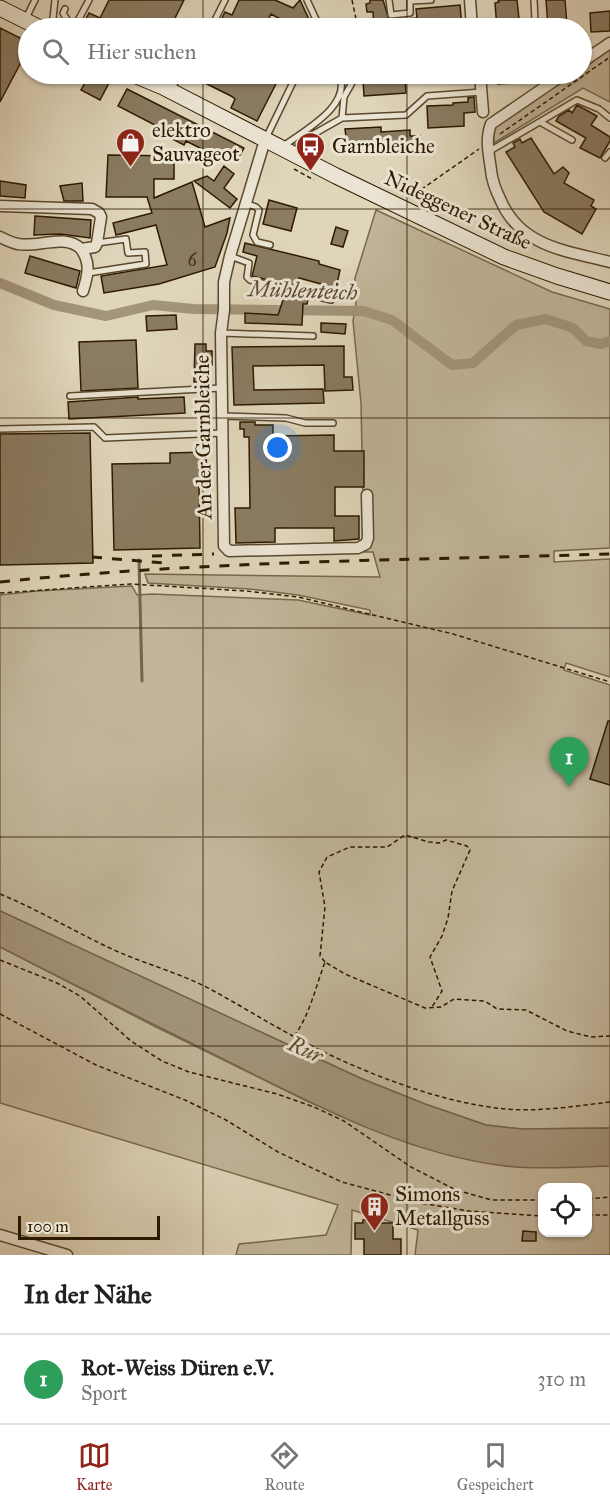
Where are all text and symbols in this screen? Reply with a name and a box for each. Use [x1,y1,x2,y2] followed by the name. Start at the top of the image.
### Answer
[18,18,592,84] search box
[39,35,72,68] icon: search
[87,38,196,65] text: Hier suchen
[152,117,240,167] place label: elektro Sauvageot
[115,126,147,168] shop icon: elektro Sauvageot
[295,130,327,172] bus stop icon: Garnbleiche
[332,133,435,159] place label: Garnbleiche
[380,165,536,256] street label: Nideggener Straße
[187,249,197,271] house number: 6
[246,275,358,306] water label: Mühlenteich
[189,354,217,520] street label: An der Garnbleiche
[263,433,292,462] your location
[550,738,588,787] pin: 1
[283,1029,329,1070] water label: Rur
[395,1181,489,1231] place label: Simons Metallguss
[538,1183,592,1237] map controls
[538,1183,592,1237] button: locate
[358,1190,390,1232] building icon: Simons Metallguss
[18,1213,160,1240] scale bar
[27,1217,69,1236] text: 100 m
[24,1278,152,1310] text: In der Nähe
[81,1354,274,1381] text: Rot-Weiss Düren e.V.
[40,1367,47,1391] text: 1
[537,1367,586,1391] text: 310 m
[81,1381,127,1405] text: Sport
[76,1439,112,1494] tab: Karte
[265,1439,305,1494] tab: Route
[457,1439,534,1494] tab: Gespeichert

